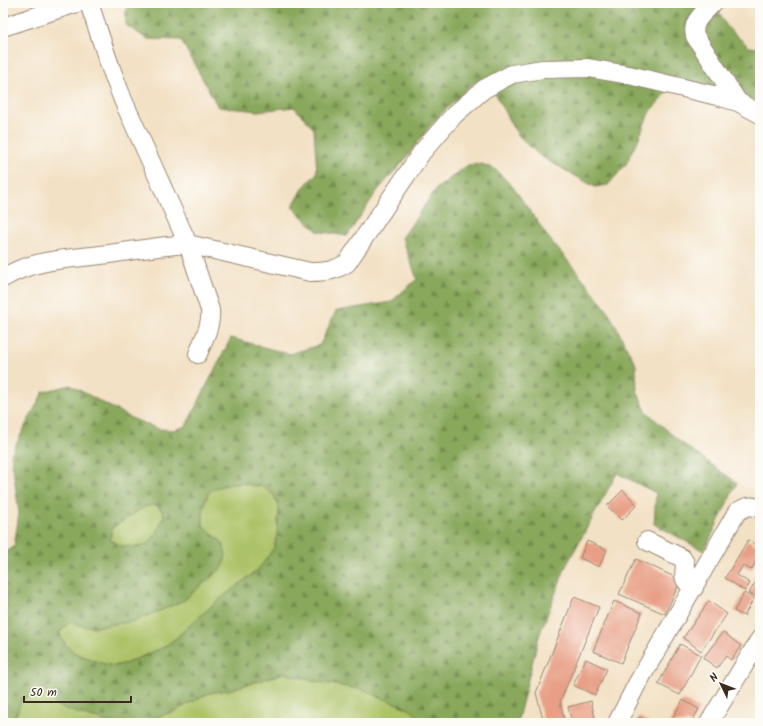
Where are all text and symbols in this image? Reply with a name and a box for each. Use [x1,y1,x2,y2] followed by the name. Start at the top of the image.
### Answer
[701,664,741,704] north arrow
[705,669,723,687] text: N
[24,678,131,704] scale bar
[30,683,57,702] text: 50 m

